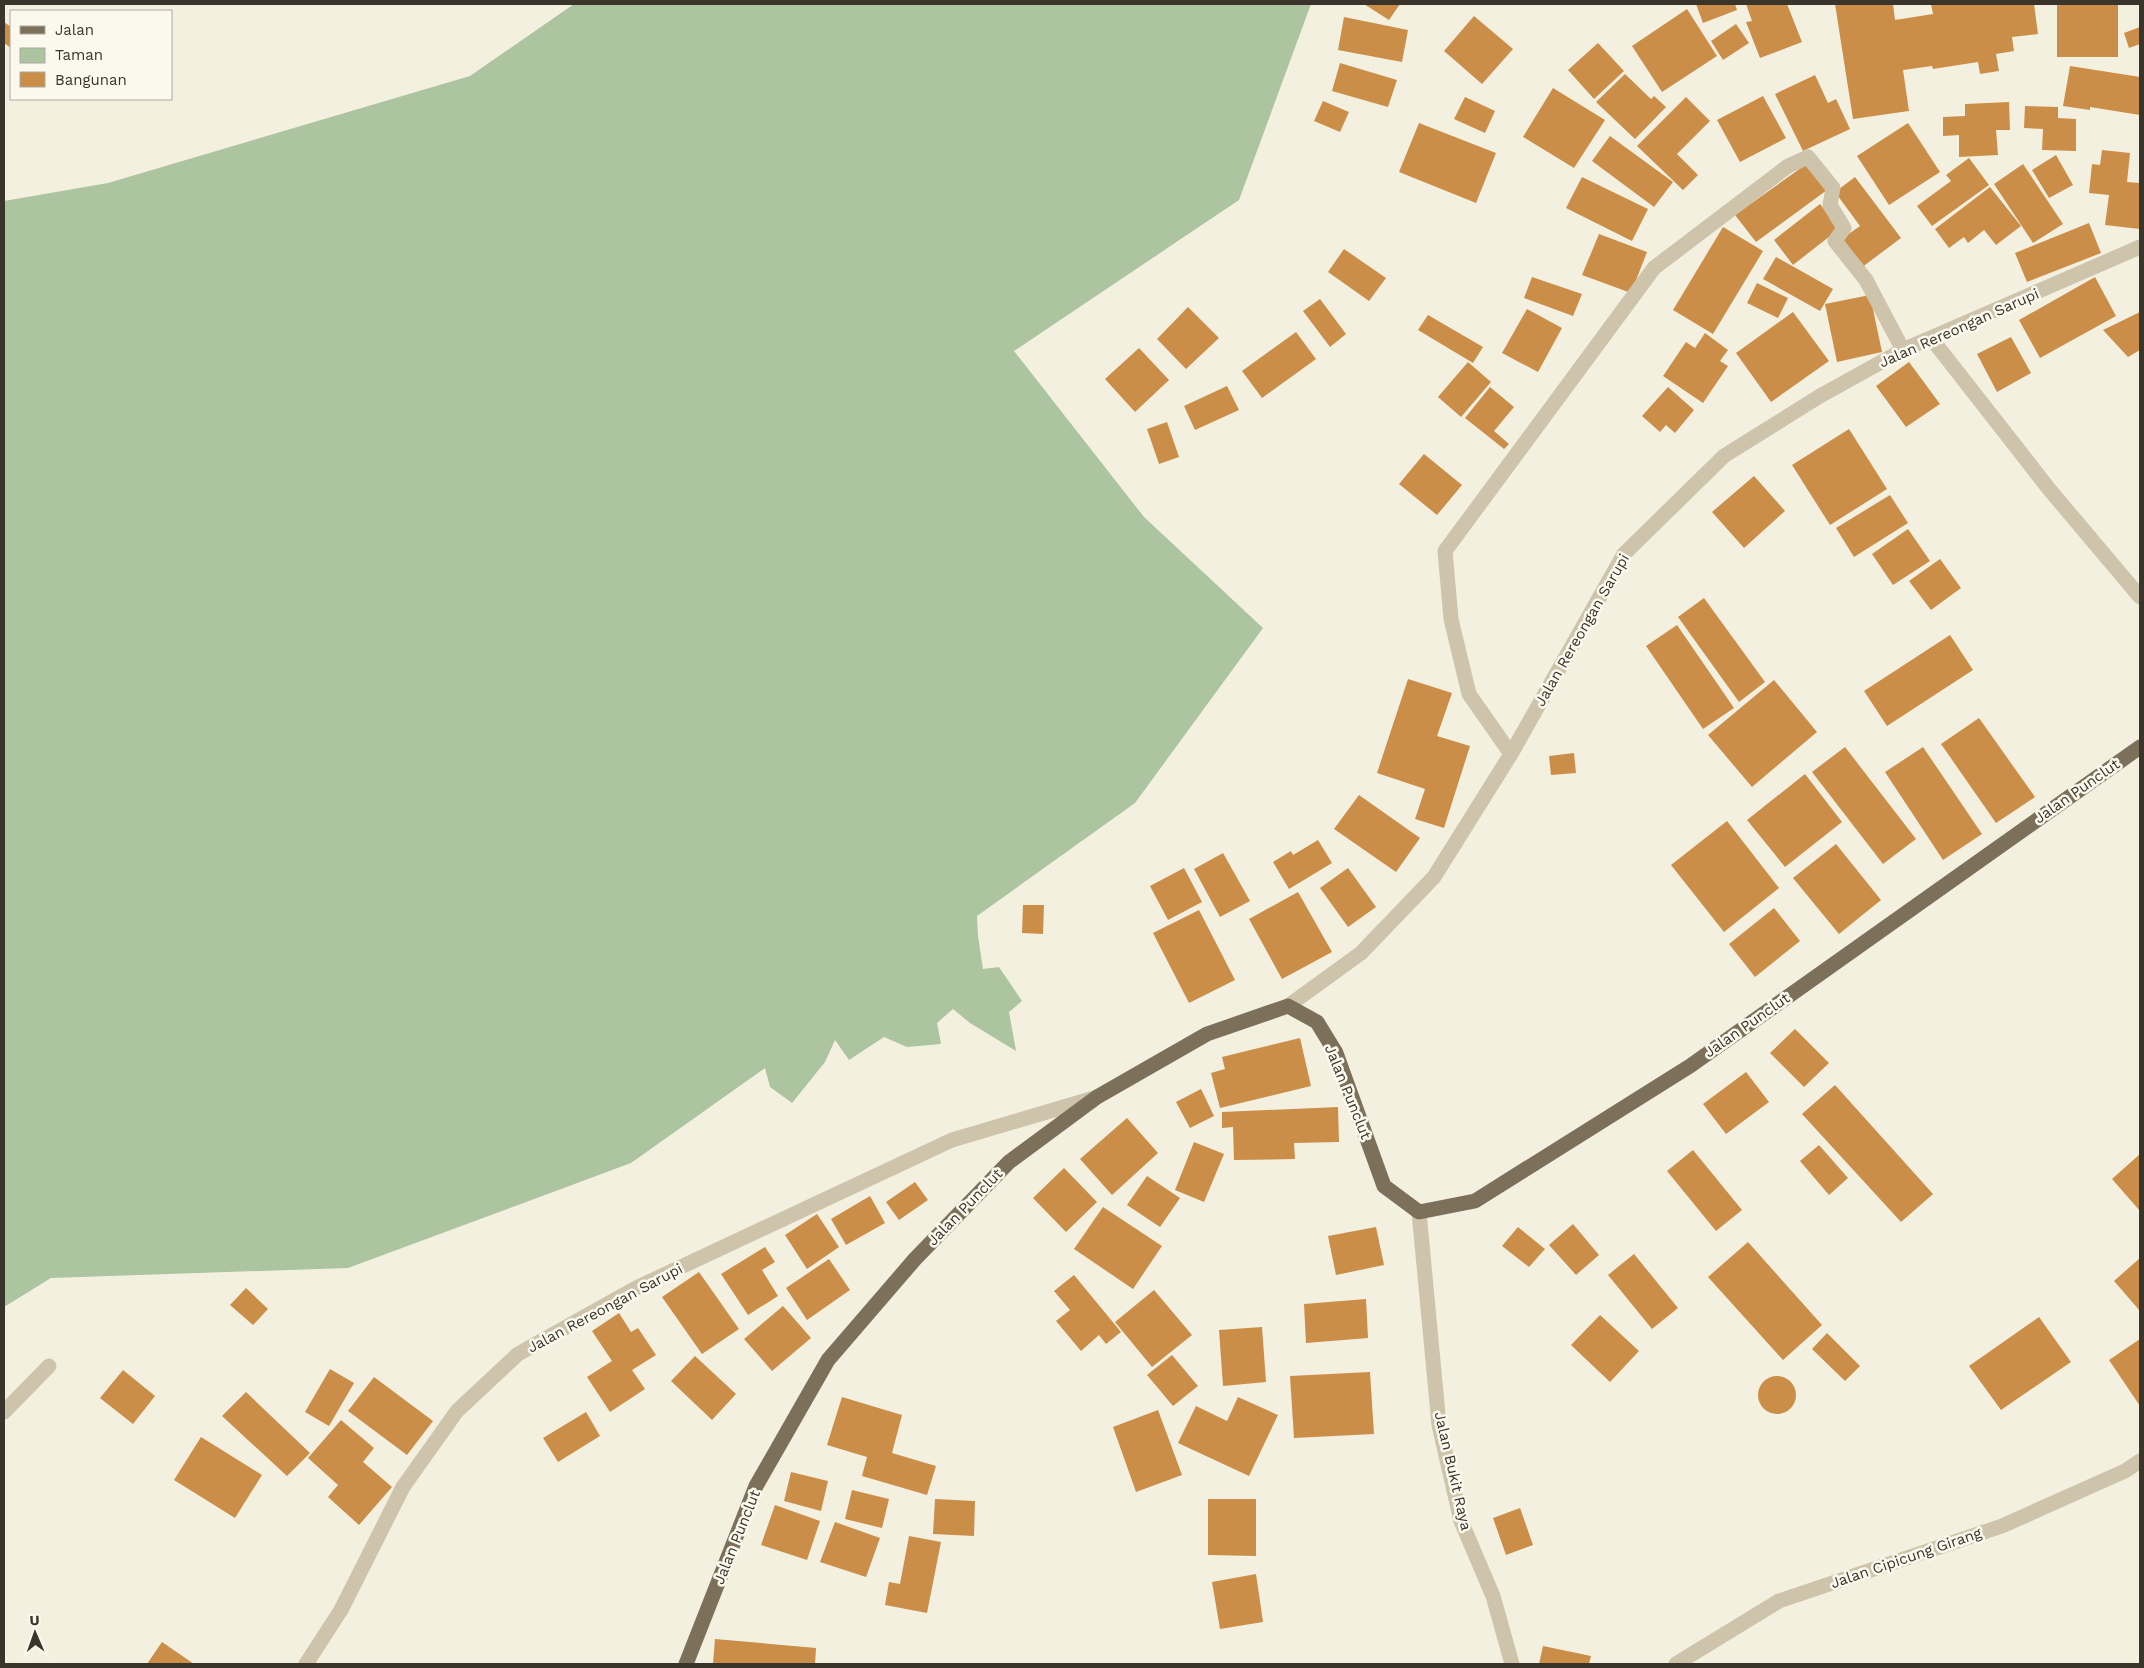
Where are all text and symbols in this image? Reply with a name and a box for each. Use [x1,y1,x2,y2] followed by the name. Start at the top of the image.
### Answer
[10,10,172,100] legend
[55,21,94,39] text: Jalan
[55,46,103,64] text: Taman
[55,71,127,89] text: Bangunan
[1876,285,2042,371] street label: Jalan Rereongan Sarupi
[1531,551,1633,709] street label: Jalan Rereongan Sarupi
[2031,754,2124,827] street label: Jalan Punclut
[1701,988,1794,1061] street label: Jalan Punclut
[1321,1042,1375,1143] street label: Jalan Punclut
[924,1164,1007,1249] street label: Jalan Punclut
[524,1259,686,1357] street label: Jalan Rereongan Sarupi
[1431,1410,1476,1533] street label: Jalan Bukit Raya
[710,1486,764,1587] street label: Jalan Punclut
[1828,1524,1984,1592] street label: Jalan Cipicung Girang
[10,1608,60,1658] north arrow
[29,1612,40,1628] text: U

